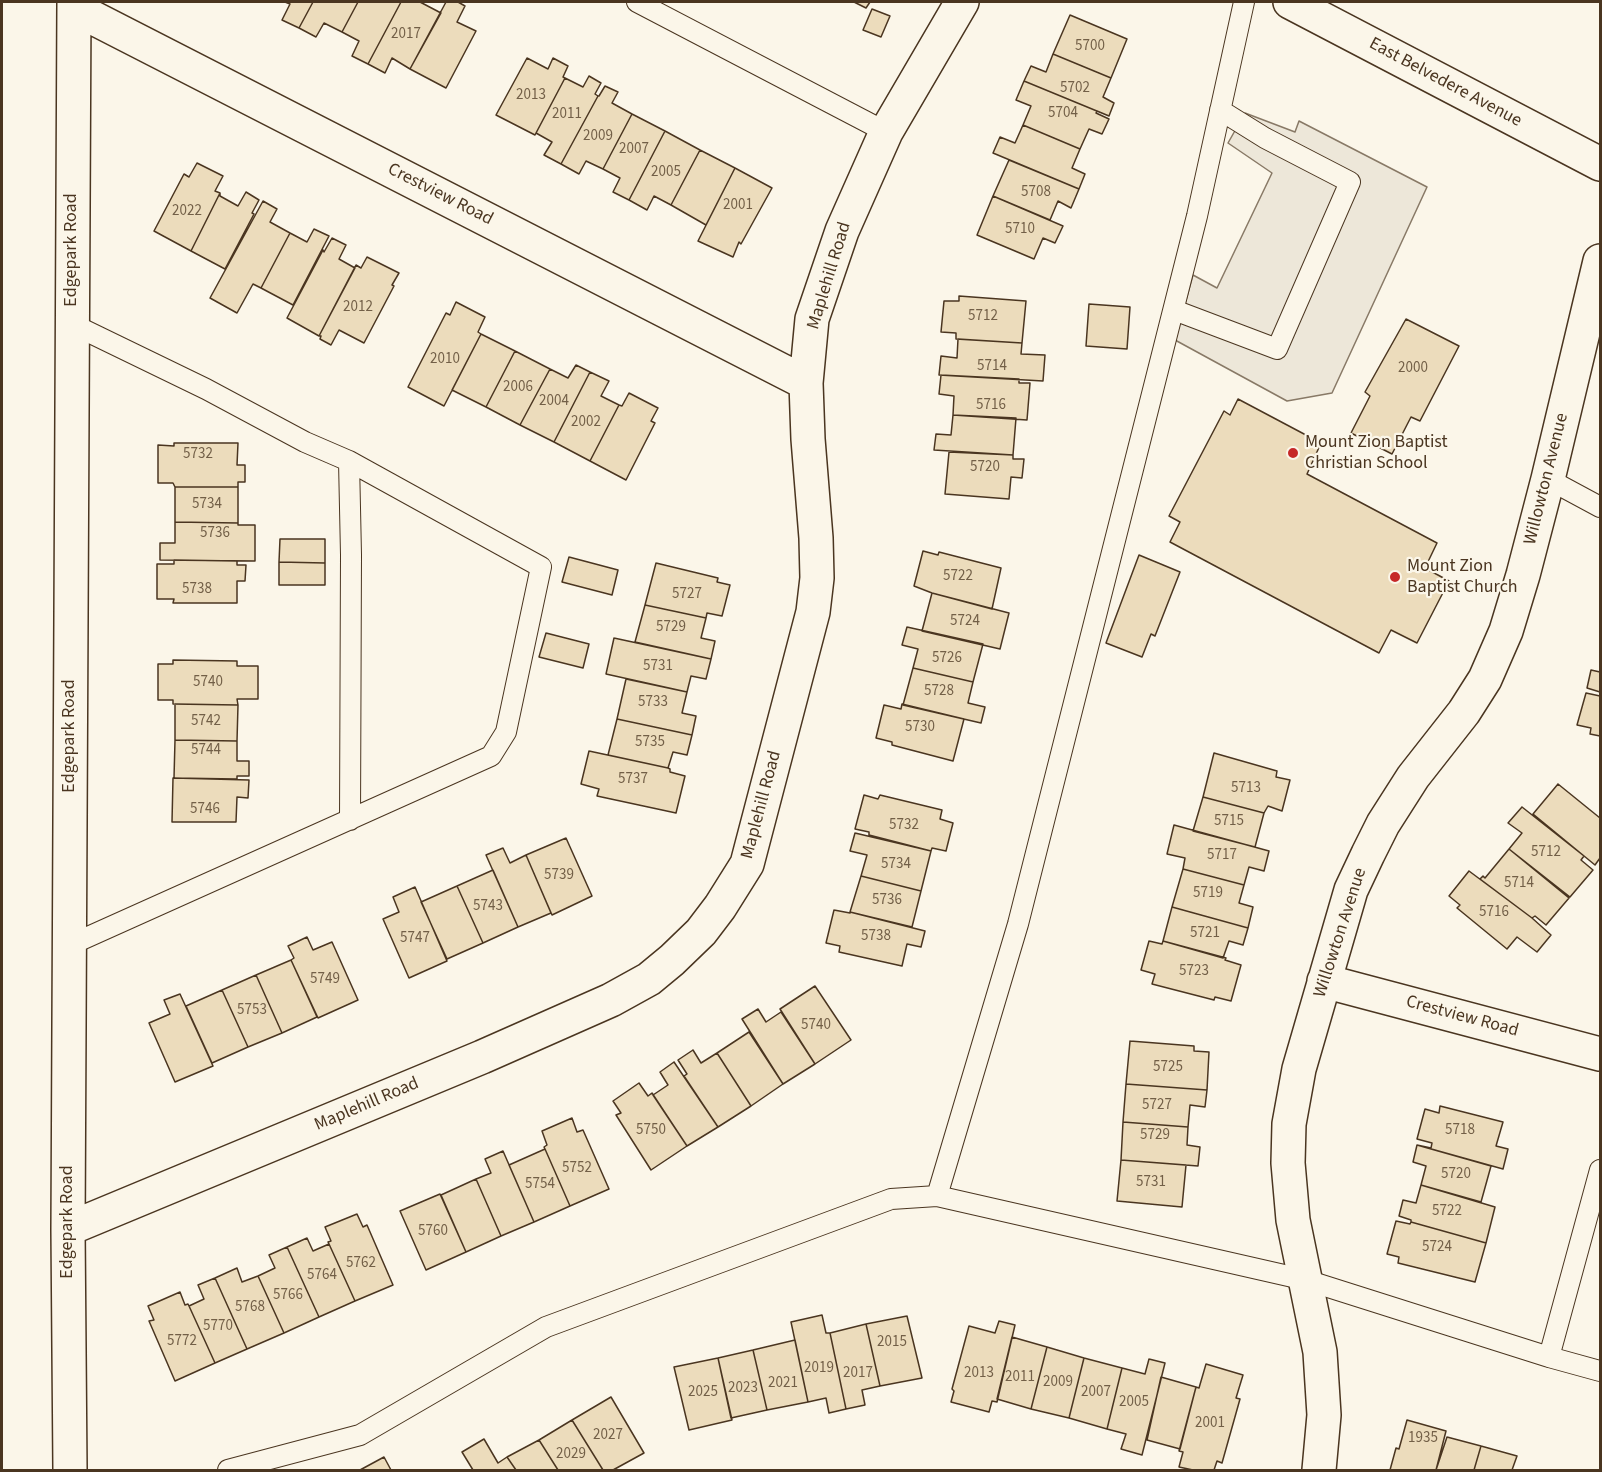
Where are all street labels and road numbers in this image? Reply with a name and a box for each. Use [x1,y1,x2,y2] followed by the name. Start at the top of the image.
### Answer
[1365,34,1525,132] street label: East Belvedere Avenue
[384,159,496,231] street label: Crestview Road
[61,193,83,307] street label: Edgepark Road
[803,220,857,332] street label: Maplehill Road
[1520,411,1574,547] street label: Willowton Avenue
[59,679,81,793] street label: Edgepark Road
[737,748,787,862] street label: Maplehill Road
[1310,866,1372,1000] street label: Willowton Avenue
[1403,992,1521,1042] street label: Crestview Road
[312,1073,422,1137] street label: Maplehill Road
[57,1165,79,1279] street label: Edgepark Road

